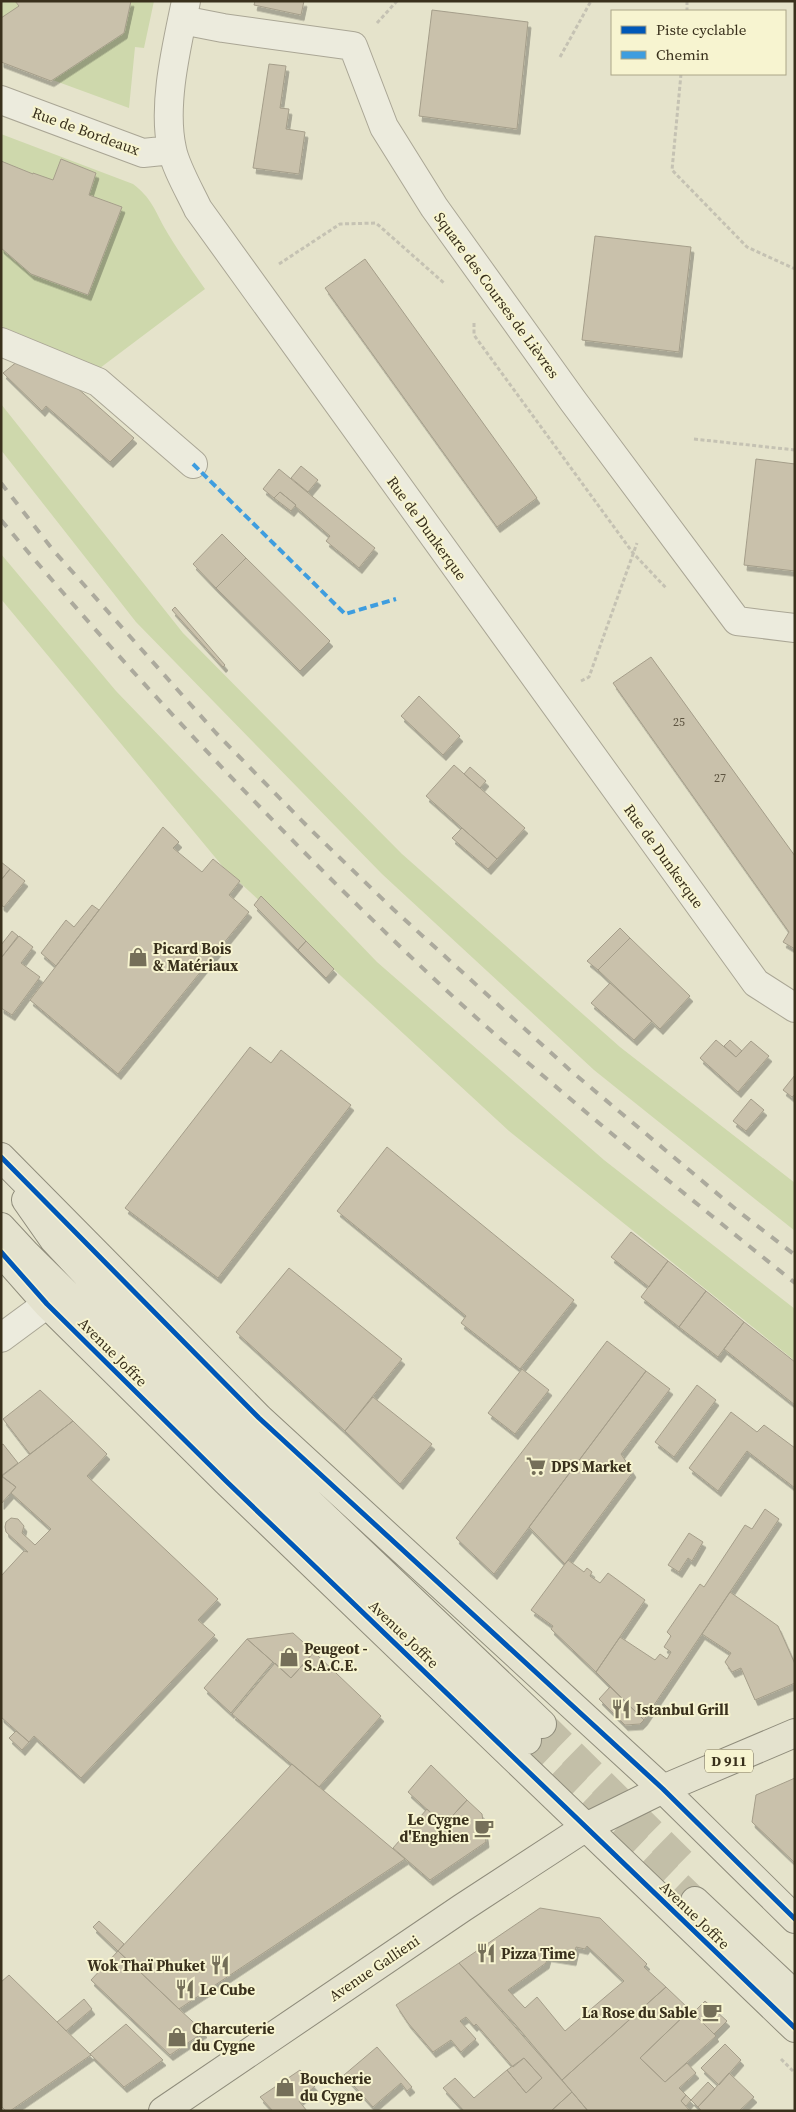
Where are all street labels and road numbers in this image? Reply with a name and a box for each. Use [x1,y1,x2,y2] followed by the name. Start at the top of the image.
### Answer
[29,102,143,160] street label: Rue de Bordeaux
[429,208,565,382] street label: Square des Courses de Lièvres
[382,472,472,585] street label: Rue de Dunkerque
[619,800,709,913] street label: Rue de Dunkerque
[74,1313,152,1391] street label: Avenue Joffre
[364,1595,444,1673] street label: Avenue Joffre
[705,1750,753,1772] road number: D 911
[655,1876,735,1954] street label: Avenue Joffre
[325,1930,423,2006] street label: Avenue Gallieni

